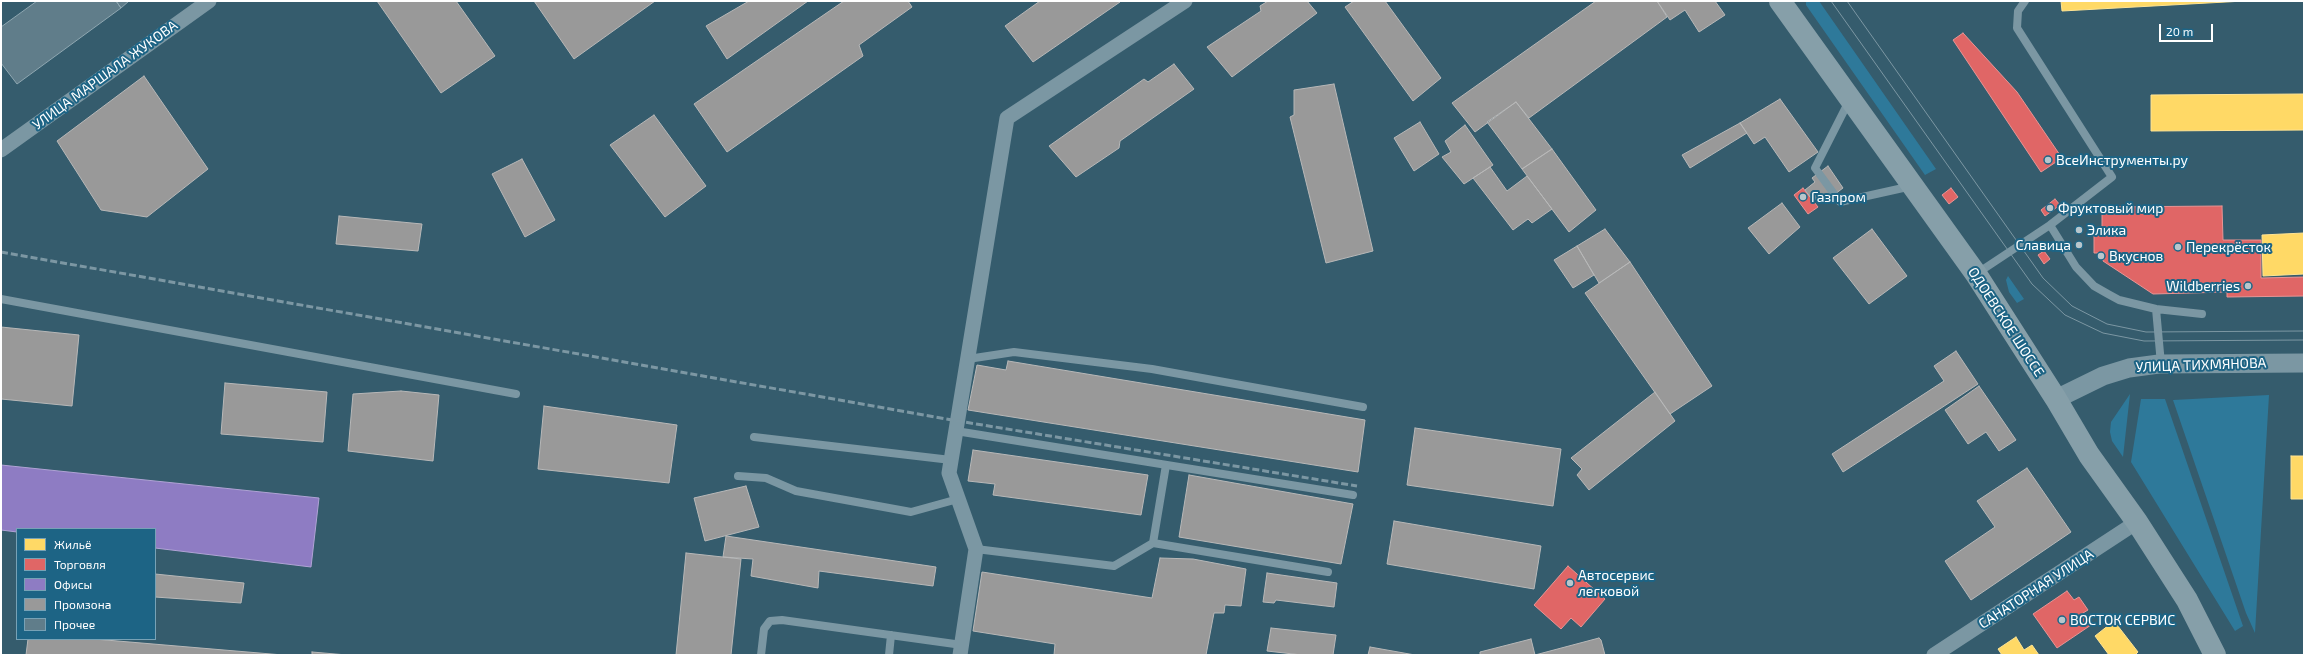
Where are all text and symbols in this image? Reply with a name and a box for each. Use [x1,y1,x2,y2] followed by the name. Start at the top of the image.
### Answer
[2161,16,2215,42] scale bar
[29,17,181,133] street label: УЛИЦА МАРШАЛА ЖУКОВА
[2166,24,2193,38] text: 20 m
[2056,152,2188,168] place label: ВсеИнструменты.ру
[2043,155,2053,165] marker: ВсеИнструменты.ру
[1811,189,1866,205] place label: Газпром
[1798,192,1808,202] marker: Газпром
[2058,200,2163,216] place label: Фруктовый мир
[2045,203,2055,213] marker: Фруктовый мир
[2087,222,2126,238] place label: Элика
[2074,225,2084,235] marker: Элика
[2015,237,2071,253] place label: Славица
[2186,239,2271,255] place label: Перекрёсток
[2074,240,2084,250] marker: Славица
[2173,242,2183,252] marker: Перекрёсток
[2109,248,2163,264] place label: Вкуснов
[2096,251,2106,261] marker: Вкуснов
[1964,264,2048,380] street label: ОДОЕВСКОЕ ШОССЕ
[2166,278,2240,294] place label: Wildberries
[2243,281,2253,291] marker: Wildberries
[2135,354,2267,376] street label: УЛИЦА ТИХМЯНОВА
[16,528,156,640] legend
[54,537,91,551] text: Жильё
[1975,546,2097,632] street label: САНАТОРНАЯ УЛИЦА
[54,557,106,571] text: Торговля
[1578,567,1655,600] place label: Автосервис легковой
[54,577,92,591] text: Офисы
[1565,578,1575,588] marker: Автосервис легковой
[54,597,111,611] text: Промзона
[2070,612,2175,628] place label: ВОСТОК СЕРВИС
[2057,615,2067,625] marker: ВОСТОК СЕРВИС
[54,617,95,631] text: Прочее

